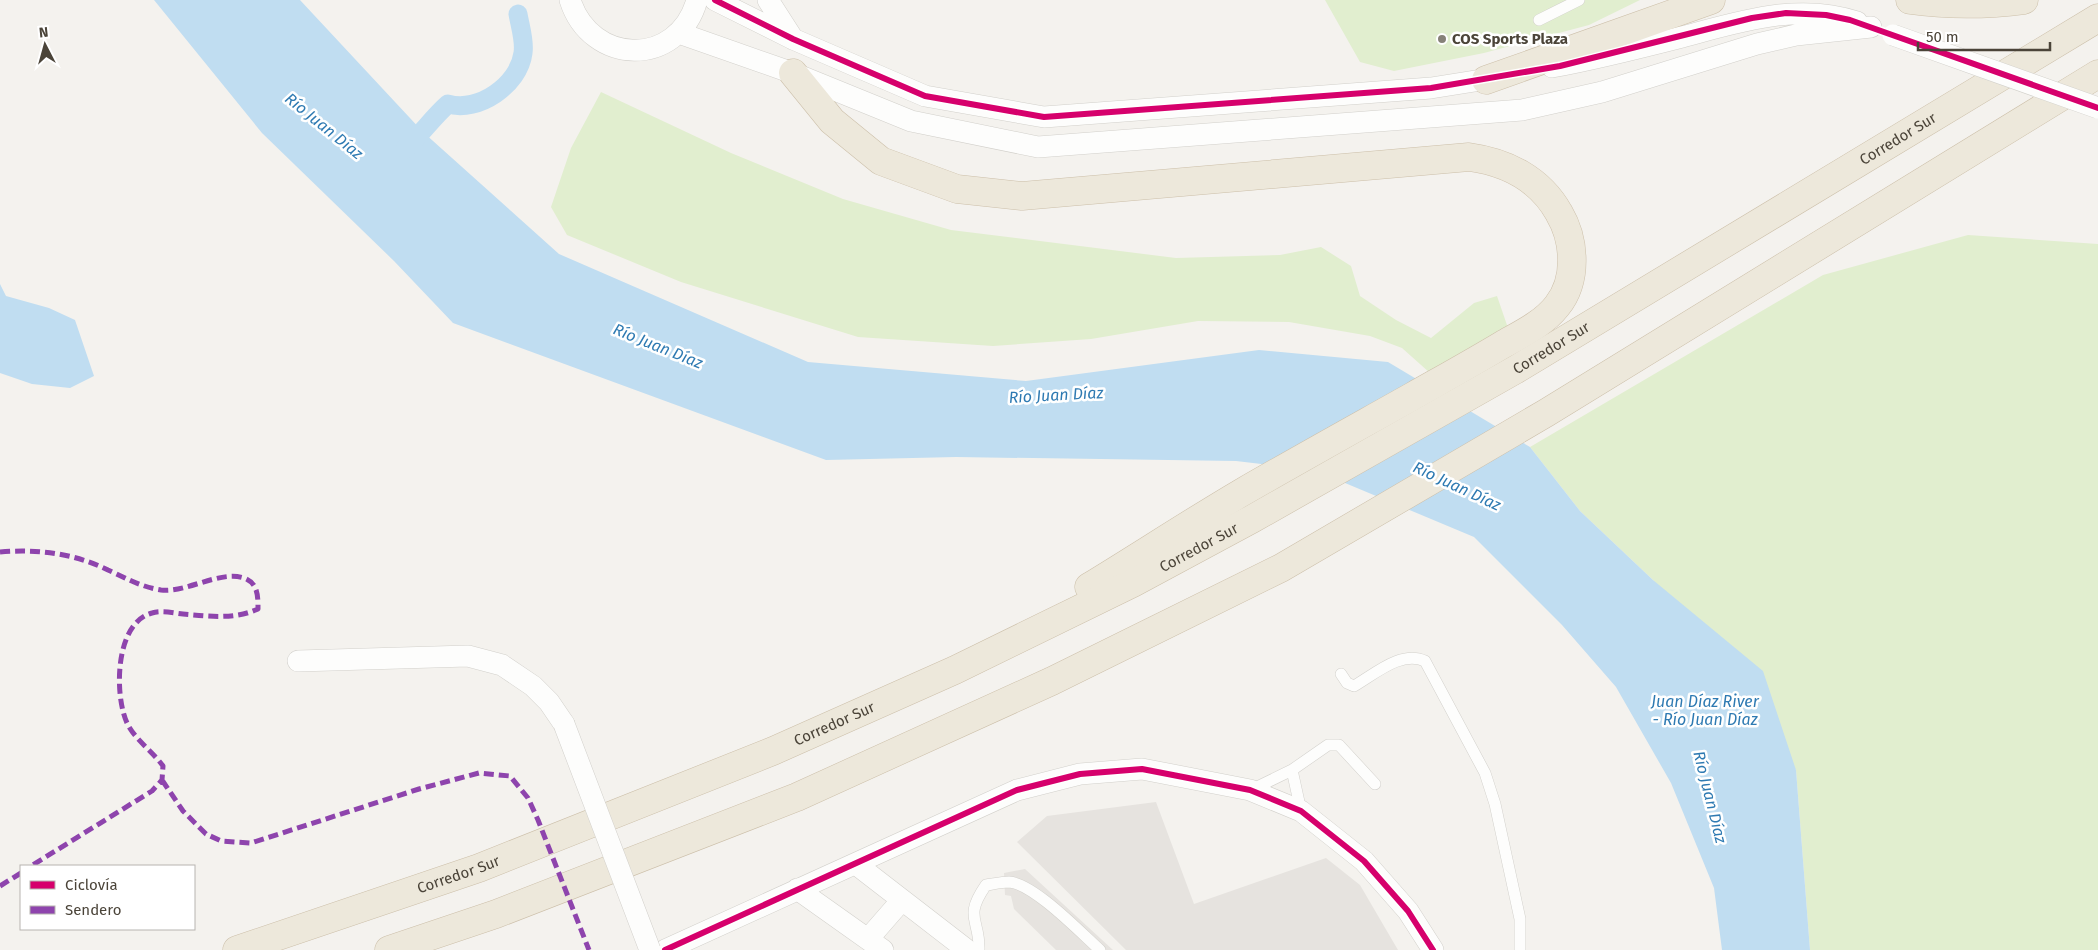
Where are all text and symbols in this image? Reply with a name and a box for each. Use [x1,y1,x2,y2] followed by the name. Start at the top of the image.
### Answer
[20,20,70,70] north arrow
[1918,20,2050,52] scale bar
[38,24,49,42] text: N
[1926,28,1959,46] text: 50 m
[1452,30,1568,48] place label: COS Sports Plaza
[1436,33,1448,45] marker: COS Sports Plaza
[281,89,367,163] water label: Río Juan Díaz
[1856,109,1940,169] street label: Corredor Sur
[1510,318,1593,378] street label: Corredor Sur
[611,319,706,373] water label: Río Juan Díaz
[1008,383,1104,407] water label: Río Juan Díaz
[1410,457,1504,515] water label: Río Juan Díaz
[1156,519,1241,576] street label: Corredor Sur
[1650,692,1760,729] water label: Juan Díaz River - Río Juan Díaz
[791,698,878,750] street label: Corredor Sur
[1689,749,1731,845] water label: Río Juan Díaz
[415,852,503,897] street label: Corredor Sur
[20,865,195,930] legend
[65,876,118,894] text: Ciclovía
[65,901,121,919] text: Sendero

